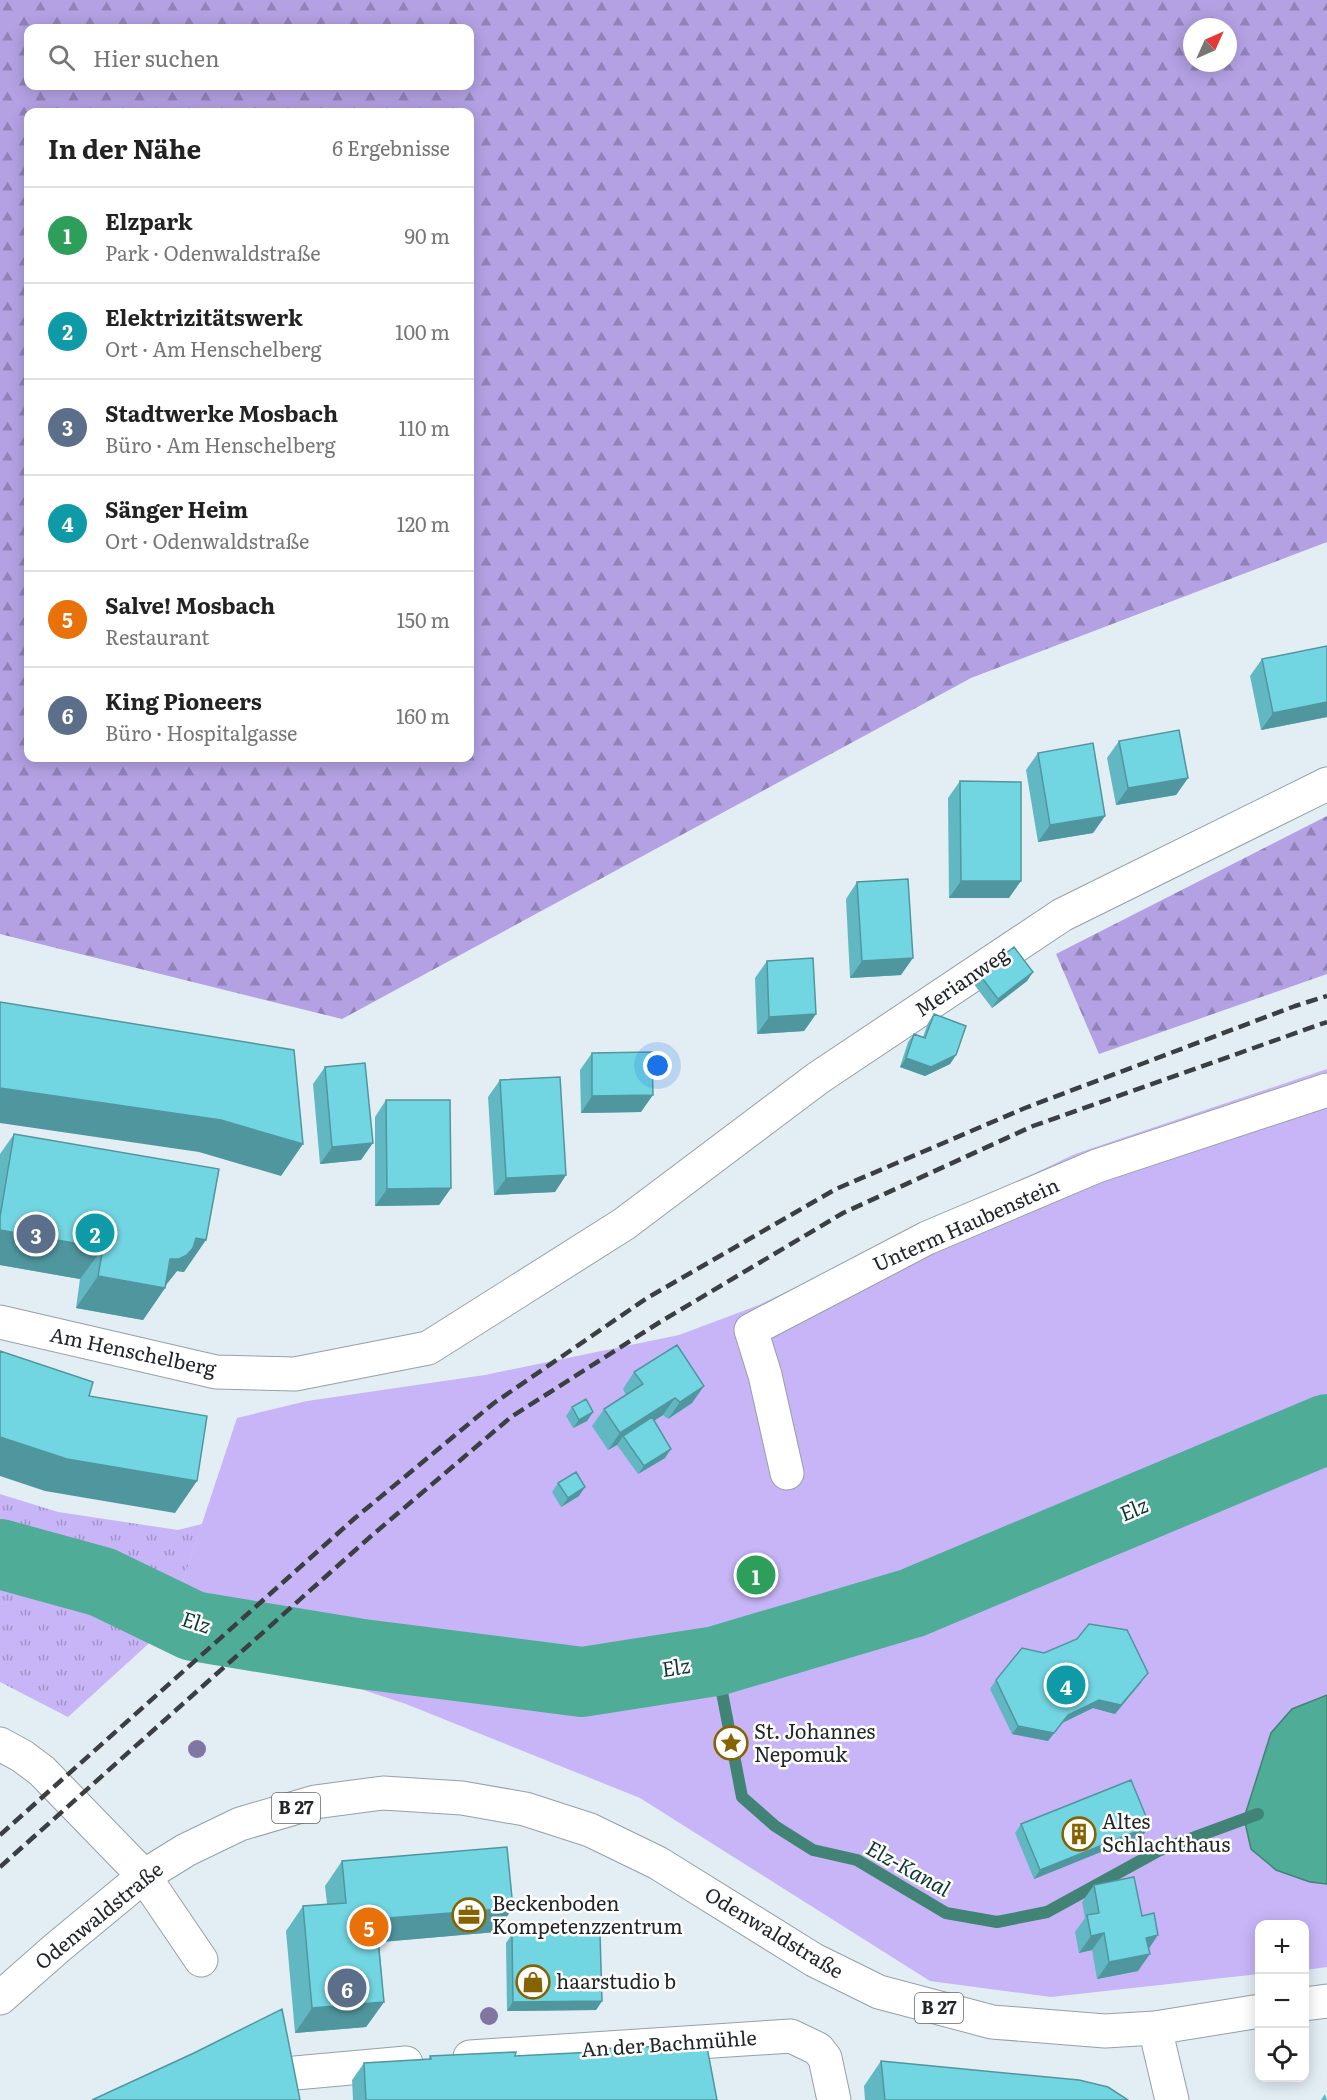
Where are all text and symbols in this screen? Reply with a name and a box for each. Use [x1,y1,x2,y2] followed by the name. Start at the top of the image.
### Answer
[1183,18,1237,72] north arrow
[24,24,474,90] search box
[45,41,78,74] icon: search
[93,41,220,74] text: Hier suchen
[48,128,201,167] text: In der Nähe
[332,132,450,162] text: 6 Ergebnisse
[105,204,193,237] text: Elzpark
[63,220,72,250] text: 1
[405,220,450,250] text: 90 m
[105,237,321,267] text: Park · Odenwaldstraße
[105,300,303,333] text: Elektrizitätswerk
[62,316,73,346] text: 2
[395,316,450,346] text: 100 m
[105,333,322,363] text: Ort · Am Henschelberg
[105,396,338,429] text: Stadtwerke Mosbach
[62,412,73,442] text: 3
[399,412,450,442] text: 110 m
[105,429,336,459] text: Büro · Am Henschelberg
[105,492,248,525] text: Sänger Heim
[61,508,74,538] text: 4
[397,508,450,538] text: 120 m
[105,525,310,555] text: Ort · Odenwaldstraße
[105,588,275,621] text: Salve! Mosbach
[62,604,73,634] text: 5
[397,604,450,634] text: 150 m
[105,621,209,651] text: Restaurant
[105,684,262,717] text: King Pioneers
[62,700,73,730] text: 6
[396,700,450,730] text: 160 m
[105,717,297,747] text: Büro · Hospitalgasse
[908,937,1015,1023] street label: Merianweg
[643,1051,672,1080] your location
[867,1169,1063,1278] street label: Unterm Haubenstein
[76,1210,115,1256] pin: 2
[16,1212,56,1256] pin: 3
[48,1318,220,1382] street label: Am Henschelberg
[1114,1488,1152,1528] water label: Elz
[736,1552,776,1598] pin: 1
[179,1602,215,1640] water label: Elz
[659,1648,692,1683] water label: Elz
[1046,1662,1086,1708] pin: 4
[754,1715,875,1768] place label: St. Johannes Nepomuk
[713,1725,749,1761] place icon: St. Johannes Nepomuk
[272,1793,320,1823] road number: B 27
[1102,1805,1230,1858] place label: Altes Schlachthaus
[1061,1816,1097,1852] building icon: Altes Schlachthaus
[861,1831,957,1903] water label: Elz-Kanal
[27,1853,168,1976] street label: Odenwaldstraße
[700,1878,850,1985] street label: Odenwaldstraße
[492,1887,683,1940] place label: Beckenboden Kompetenzzentrum
[451,1897,487,1933] office icon: Beckenboden Kompetenzzentrum
[350,1904,388,1950] pin: 5
[1255,1920,1309,2082] map controls
[1255,1920,1309,1974] button: +
[515,1964,551,2000] shop icon: haarstudio b
[556,1965,676,1995] place label: haarstudio b
[328,1966,366,2010] pin: 6
[1255,1974,1309,2028] button: −
[915,1993,963,2023] road number: B 27
[580,2021,758,2063] street label: An der Bachmühle
[1255,2028,1309,2082] button: locate

